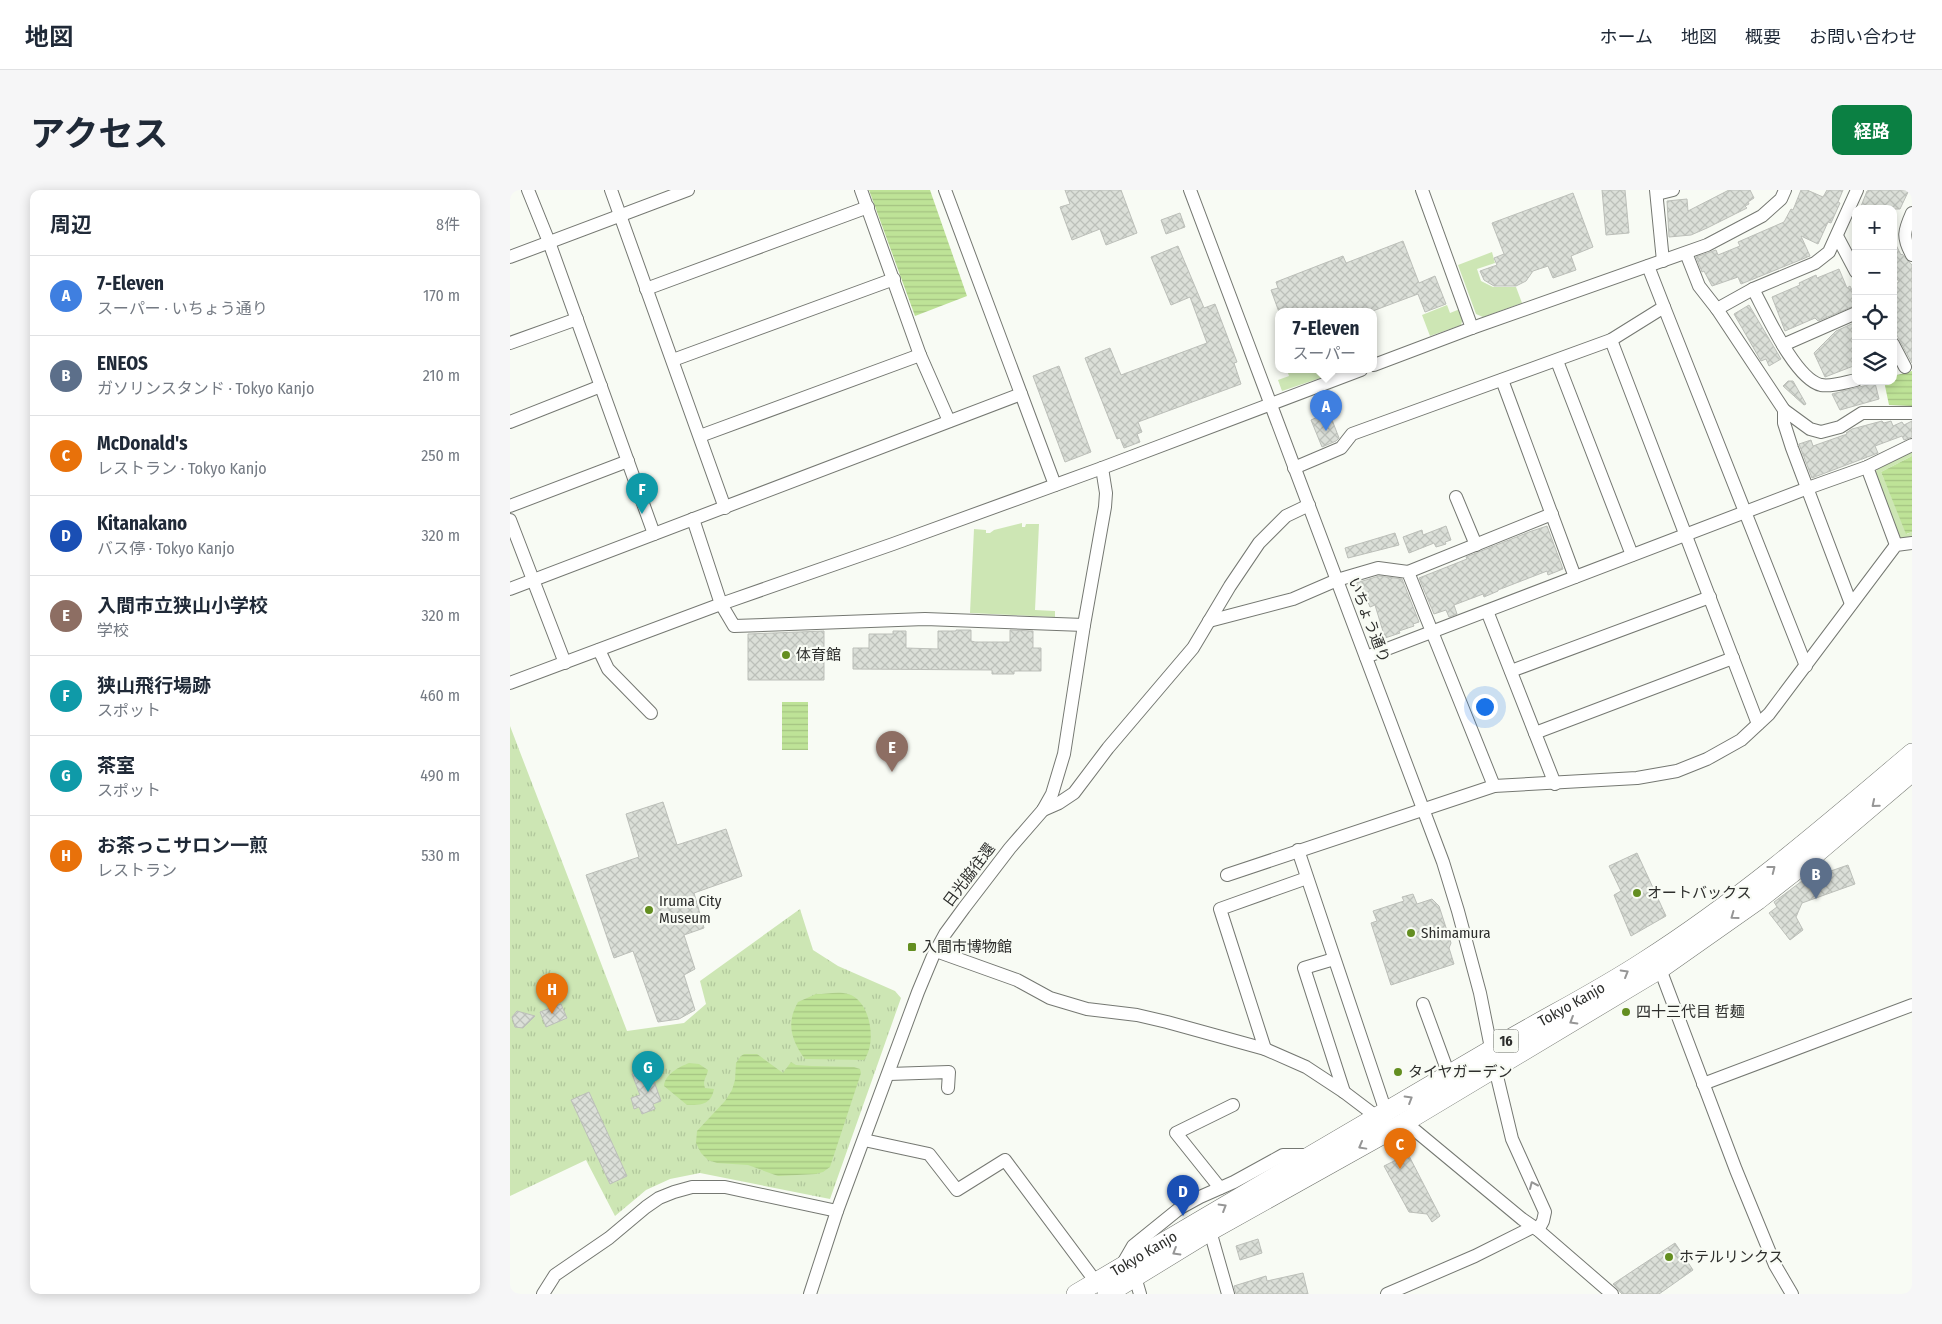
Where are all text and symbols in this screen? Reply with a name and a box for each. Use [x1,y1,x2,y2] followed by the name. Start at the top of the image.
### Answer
[25,23,73,51] text: 地図
[1600,26,1653,48] text: ホーム
[1681,26,1717,48] text: 地図
[1745,26,1781,48] text: 概要
[1809,26,1917,48] text: お問い合わせ
[1832,105,1912,155] button: 経路
[30,113,168,155] text: アクセス
[1852,205,1897,385] map controls
[1852,205,1897,250] button: +
[50,212,92,238] text: 周辺
[436,215,460,234] text: 8件
[1852,250,1897,295] button: −
[97,272,164,295] text: 7-Eleven
[62,286,70,305] text: A
[423,286,460,305] text: 170 m
[1852,295,1897,340] button: locate
[97,299,268,318] text: スーパー · いちょう通り
[1275,308,1377,373] popup
[1293,317,1360,340] text: 7-Eleven
[1852,340,1897,385] button: layers
[1293,344,1356,363] text: スーパー
[97,352,148,375] text: ENEOS
[62,366,70,385] text: B
[423,366,460,385] text: 210 m
[97,379,314,398] text: ガソリンスタンド · Tokyo Kanjo
[1310,390,1342,431] pin: A
[97,432,187,455] text: McDonald's
[62,446,70,465] text: C
[421,446,460,465] text: 250 m
[97,459,267,478] text: レストラン · Tokyo Kanjo
[626,473,658,514] pin: F
[97,512,187,535] text: Kitanakano
[61,526,71,545] text: D
[421,526,460,545] text: 320 m
[97,539,235,558] text: バス停 · Tokyo Kanjo
[1344,575,1394,665] street label: いちょう通り
[97,594,268,617] text: 入間市立狭山小学校
[62,606,70,625] text: E
[421,606,460,625] text: 320 m
[97,621,129,640] text: 学校
[796,646,841,664] place label: 体育館
[780,649,792,661] marker: 体育館
[97,674,211,697] text: 狭山飛行場跡
[62,686,70,705] text: F
[420,686,460,705] text: 460 m
[1472,694,1498,720] your location
[97,701,161,720] text: スポット
[876,731,908,772] pin: E
[97,754,135,777] text: 茶室
[61,766,71,785] text: G
[420,766,460,785] text: 490 m
[97,781,161,800] text: スポット
[1871,798,1880,807] one-way arrow
[97,834,268,857] text: お茶っこサロン一煎
[939,840,999,910] street label: 日光脇往還
[61,846,71,865] text: H
[421,846,460,865] text: 530 m
[1800,858,1832,899] pin: B
[97,861,177,880] text: レストラン
[1766,867,1775,875] one-way arrow
[1647,884,1752,902] place label: オートバックス
[1631,887,1643,899] marker: オートバックス
[659,892,722,927] place label: Iruma City Museum
[643,904,655,916] marker: Iruma City Museum
[1731,911,1740,919] one-way arrow
[1421,924,1491,942] place label: Shimamura
[1405,927,1417,939] marker: Shimamura
[922,938,1012,956] place label: 入間市博物館
[906,941,918,953] marker: 入間市博物館
[1620,969,1629,979] one-way arrow
[536,973,568,1014] pin: H
[1535,978,1608,1030] street label: Tokyo Kanjo
[1636,1003,1745,1021] place label: 四十三代目 哲麺
[1620,1006,1632,1018] marker: 四十三代目 哲麺
[1569,1015,1578,1025] one-way arrow
[1494,1029,1518,1052] road number: 16
[632,1051,664,1092] pin: G
[1408,1063,1513,1081] place label: タイヤガーデン
[1392,1066,1404,1078] marker: タイヤガーデン
[1403,1095,1412,1105] one-way arrow
[1384,1128,1416,1169] pin: C
[1359,1140,1368,1150] one-way arrow
[1167,1175,1199,1216] pin: D
[1529,1182,1539,1191] one-way arrow
[1218,1203,1227,1213] one-way arrow
[1108,1227,1180,1280] street label: Tokyo Kanjo
[1172,1246,1181,1256] one-way arrow
[1679,1248,1784,1266] place label: ホテルリンクス
[1663,1251,1675,1263] marker: ホテルリンクス

